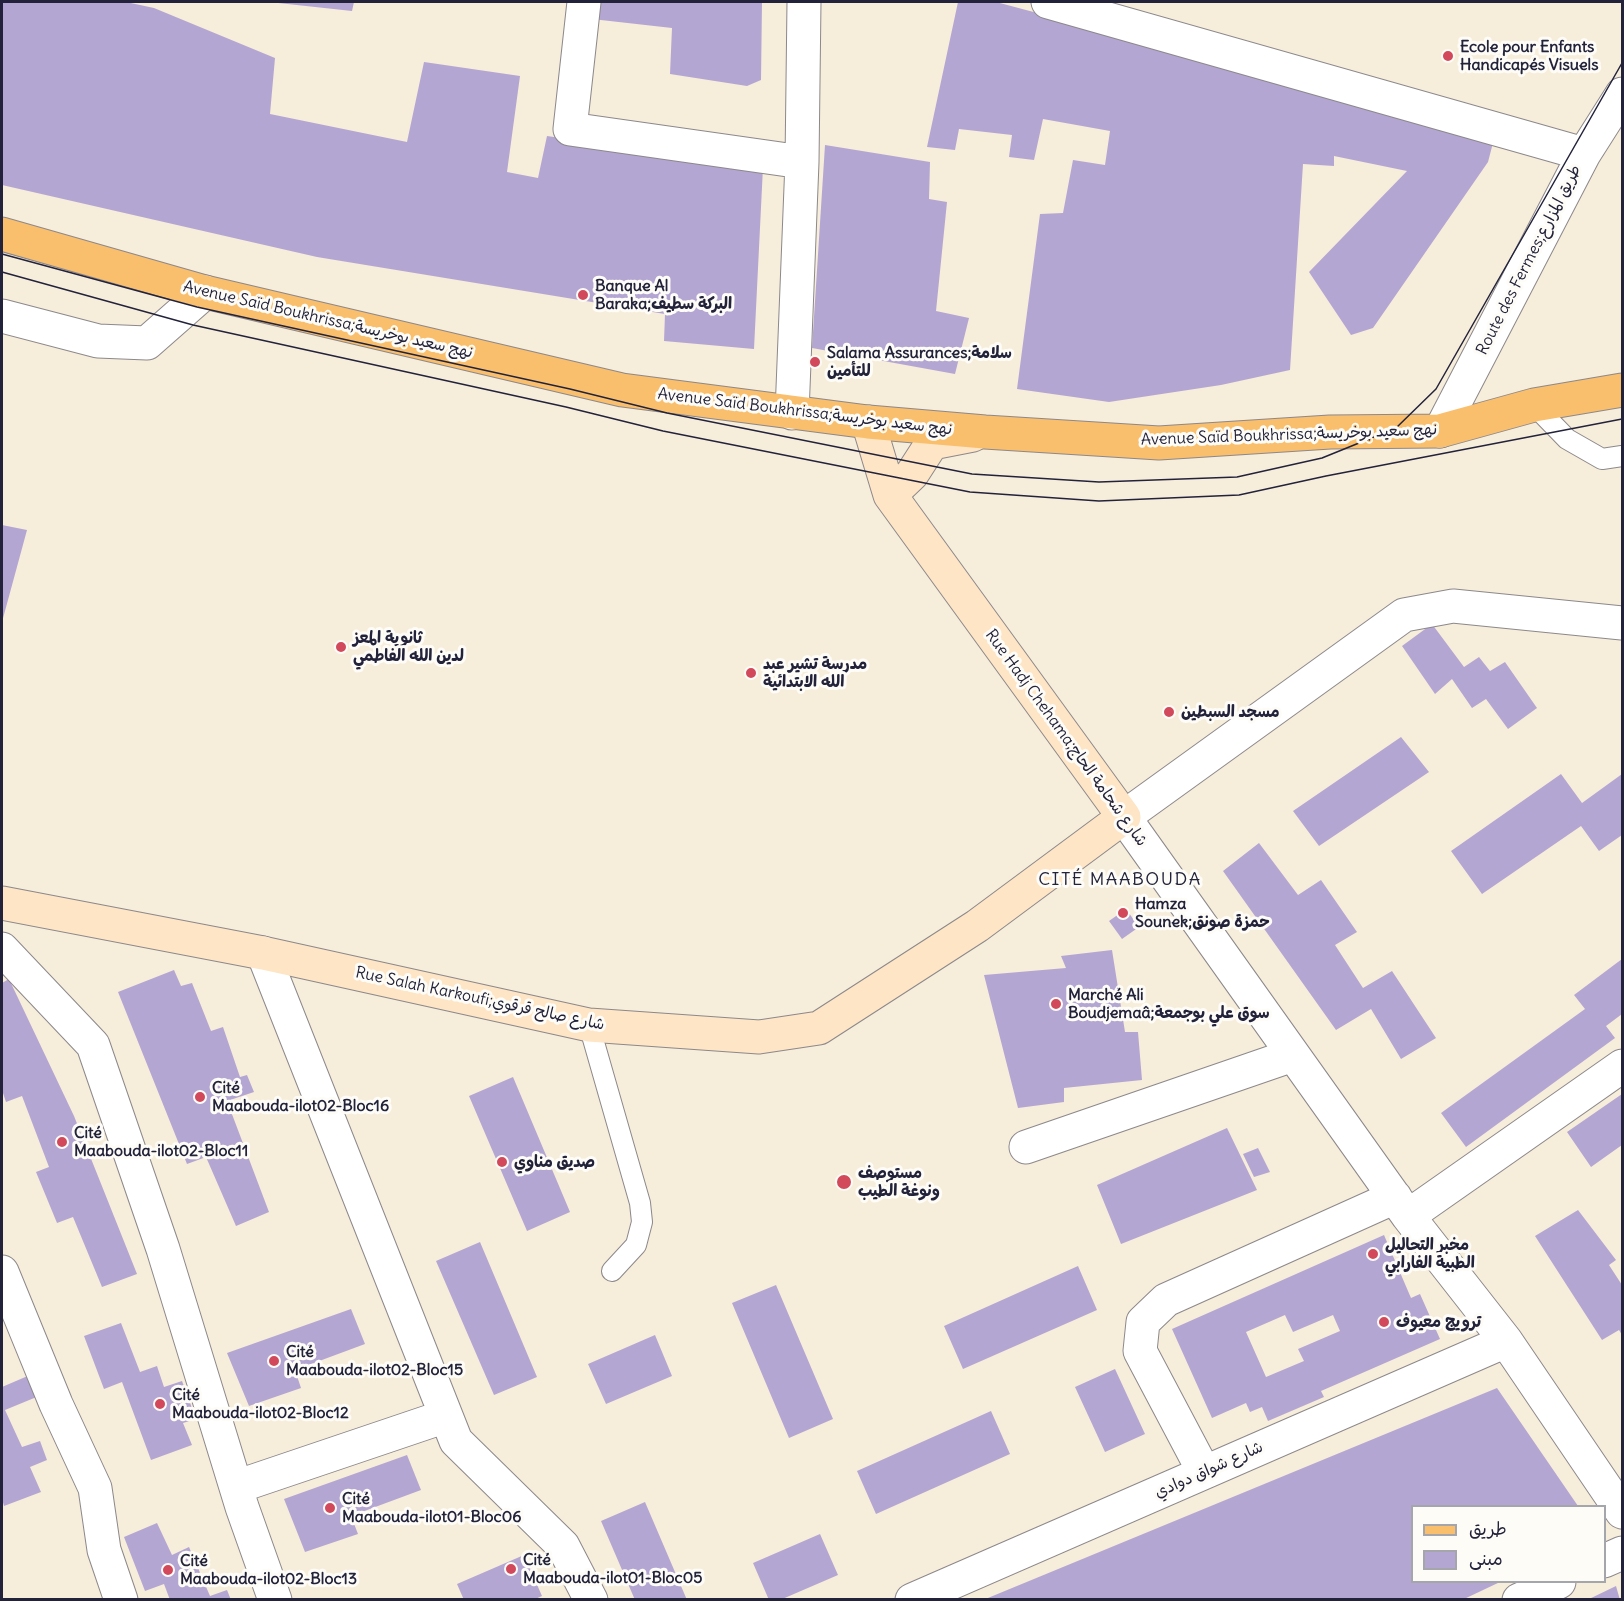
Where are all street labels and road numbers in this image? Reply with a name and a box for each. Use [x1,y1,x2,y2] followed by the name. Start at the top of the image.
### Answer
[1473,162,1585,358] street label: Route des Fermes;طريق المزارع
[181,277,475,363] street label: Avenue Saïd Boukhrissa;نهج سعيد بوخريسة
[657,384,953,440] street label: Avenue Saïd Boukhrissa;نهج سعيد بوخريسة
[1140,420,1438,450] street label: Avenue Saïd Boukhrissa;نهج سعيد بوخريسة
[981,626,1151,850] street label: Rue Hadj Chehama;شارع شحامة الحاج
[354,963,606,1035] street label: Rue Salah Karkoufi;شارع صالح قرقوي
[1152,1437,1266,1503] street label: شارع شواق دوادي

